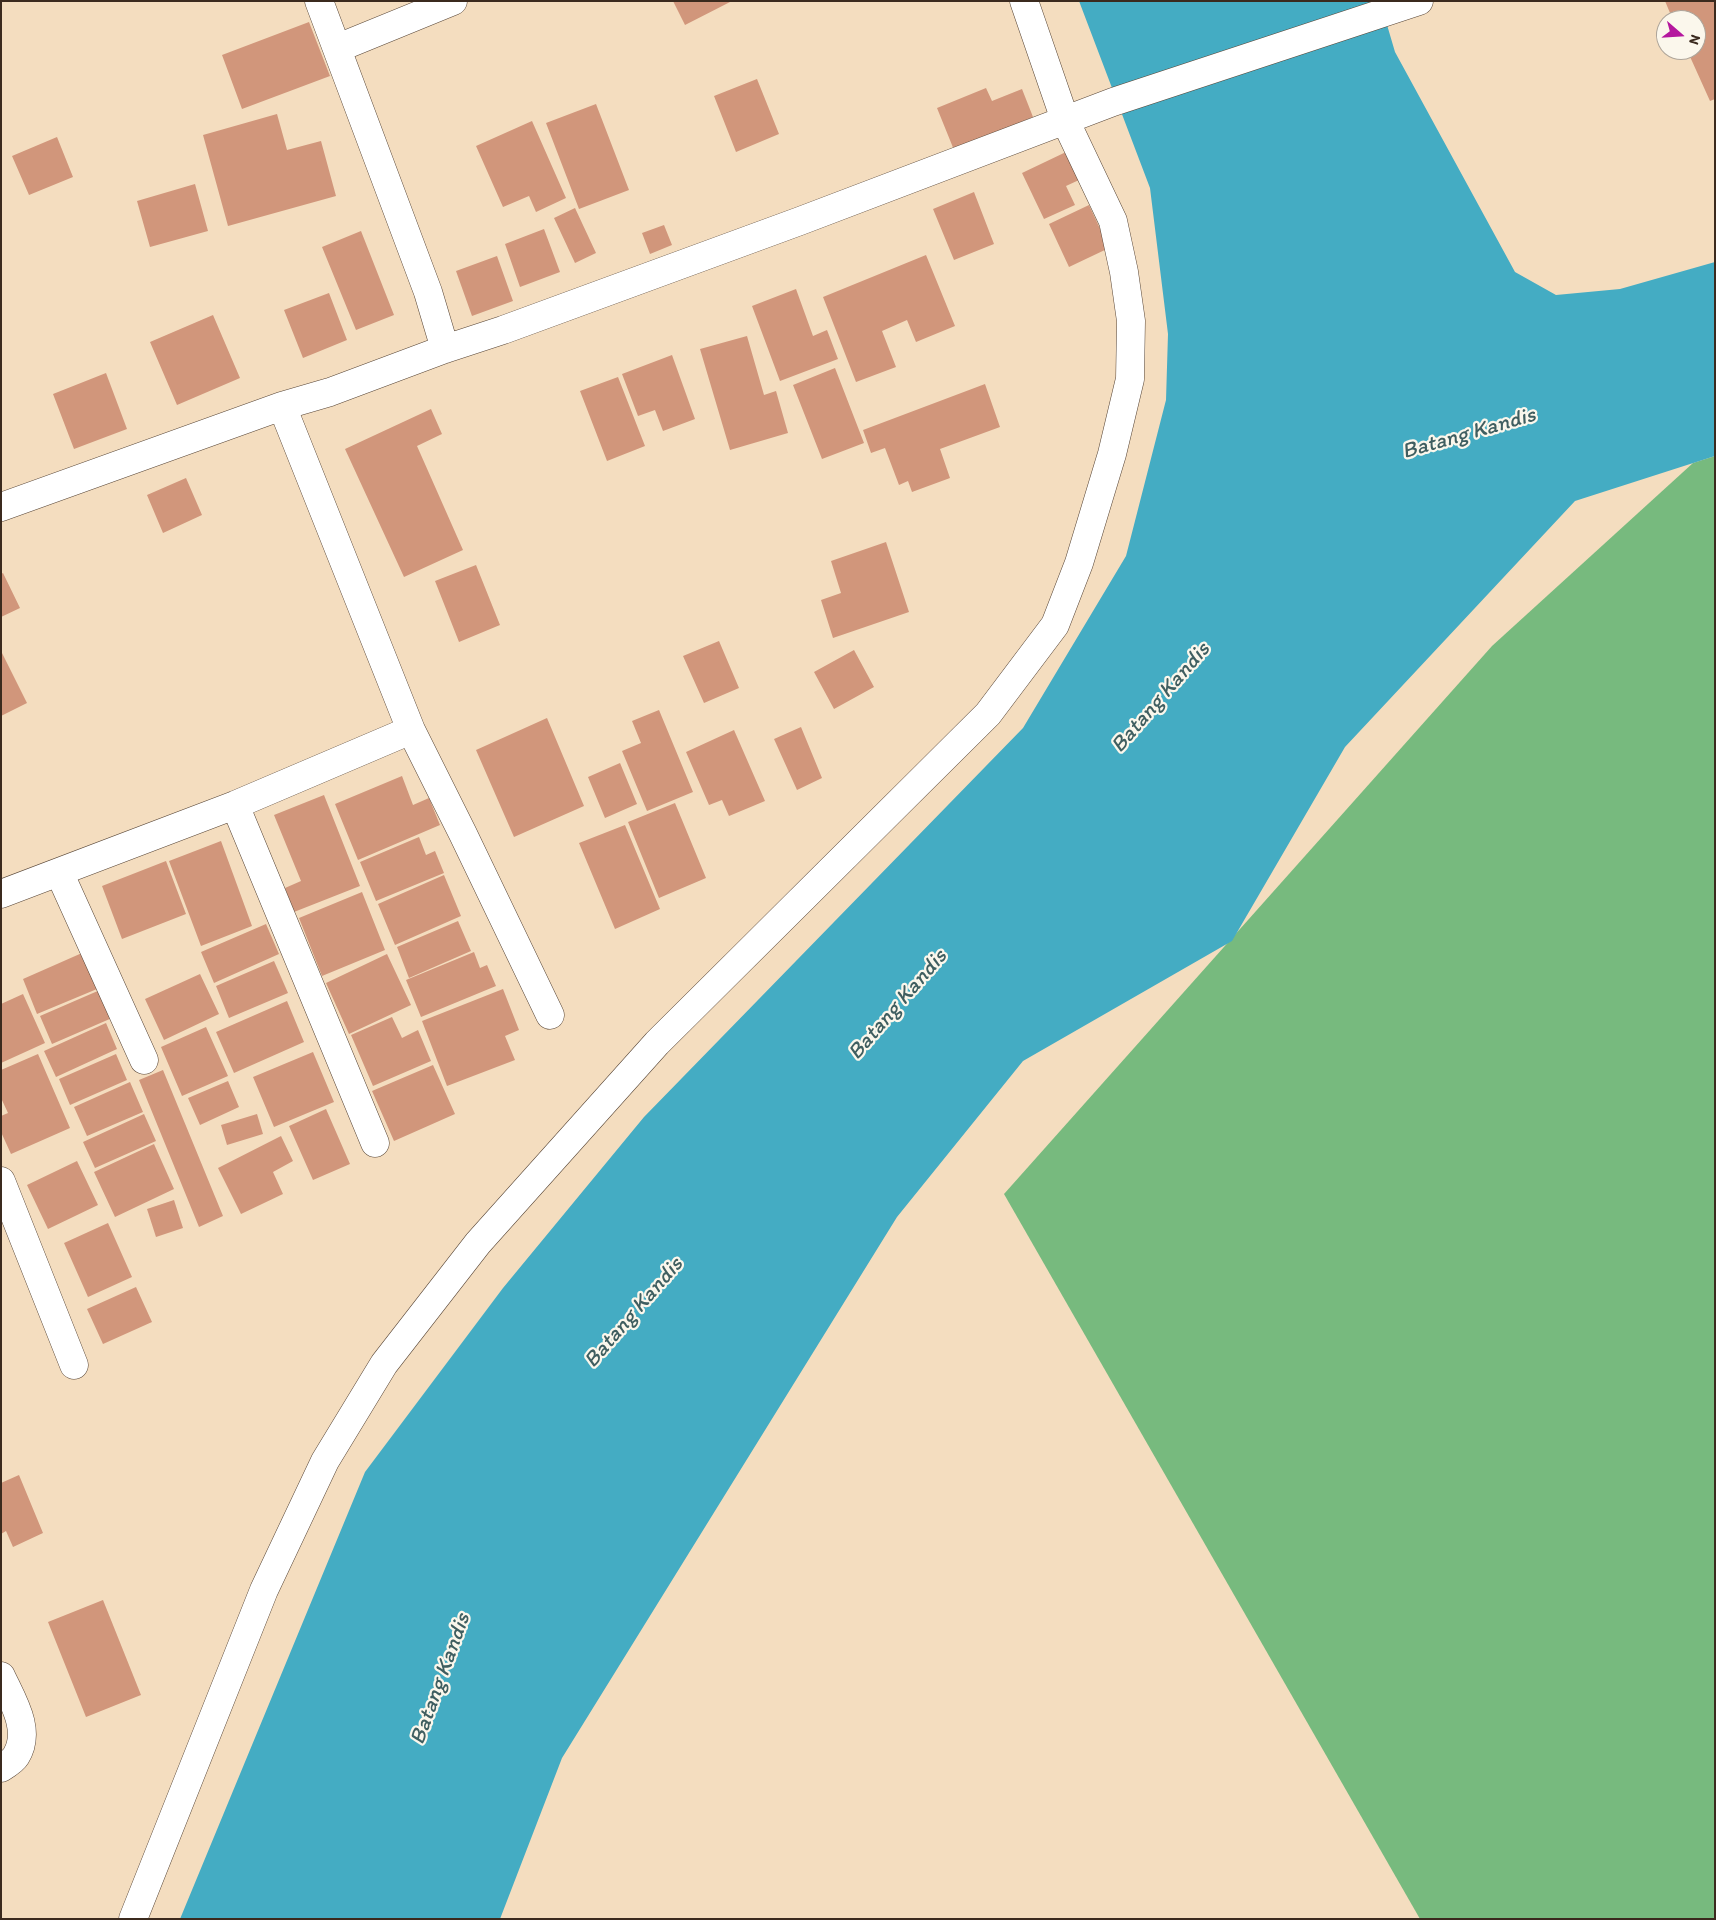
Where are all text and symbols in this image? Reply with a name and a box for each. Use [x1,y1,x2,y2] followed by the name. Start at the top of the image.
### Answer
[1656,10,1706,60] north arrow
[1685,32,1704,47] text: N
[1399,402,1539,466] water label: Batang Kandis
[1106,637,1216,759] water label: Batang Kandis
[843,944,953,1066] water label: Batang Kandis
[579,1252,689,1374] water label: Batang Kandis
[405,1610,477,1748] water label: Batang Kandis

